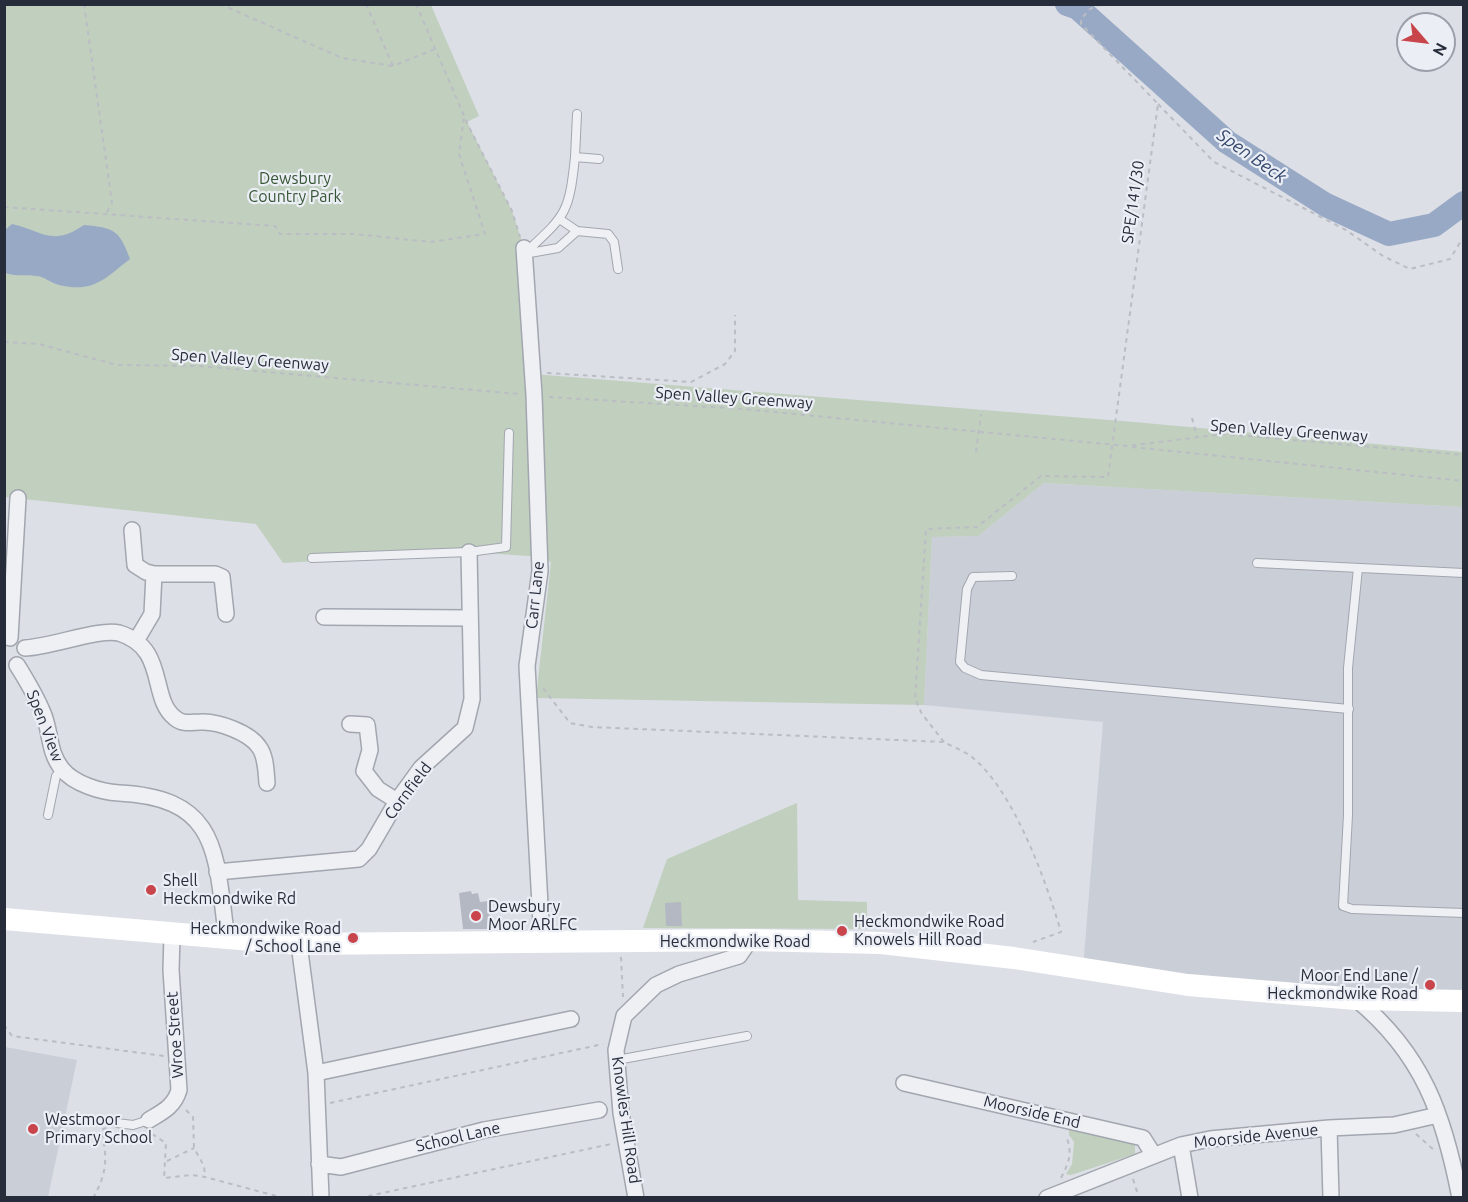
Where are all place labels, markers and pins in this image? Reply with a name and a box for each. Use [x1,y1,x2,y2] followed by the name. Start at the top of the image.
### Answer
[163,871,296,909] place label: Shell Heckmondwike Rd
[144,883,158,897] marker: Shell Heckmondwike Rd
[488,897,577,935] place label: Dewsbury Moor ARLFC
[469,909,483,923] marker: Dewsbury Moor ARLFC
[854,912,1005,950] place label: Heckmondwike Road Knowels Hill Road
[190,919,341,957] place label: Heckmondwike Road / School Lane
[835,924,849,938] marker: Heckmondwike Road Knowels Hill Road
[346,931,360,945] marker: Heckmondwike Road / School Lane
[1267,966,1418,1004] place label: Moor End Lane / Heckmondwike Road
[1423,978,1437,992] marker: Moor End Lane / Heckmondwike Road
[45,1110,152,1148] place label: Westmoor Primary School
[26,1122,40,1136] marker: Westmoor Primary School

